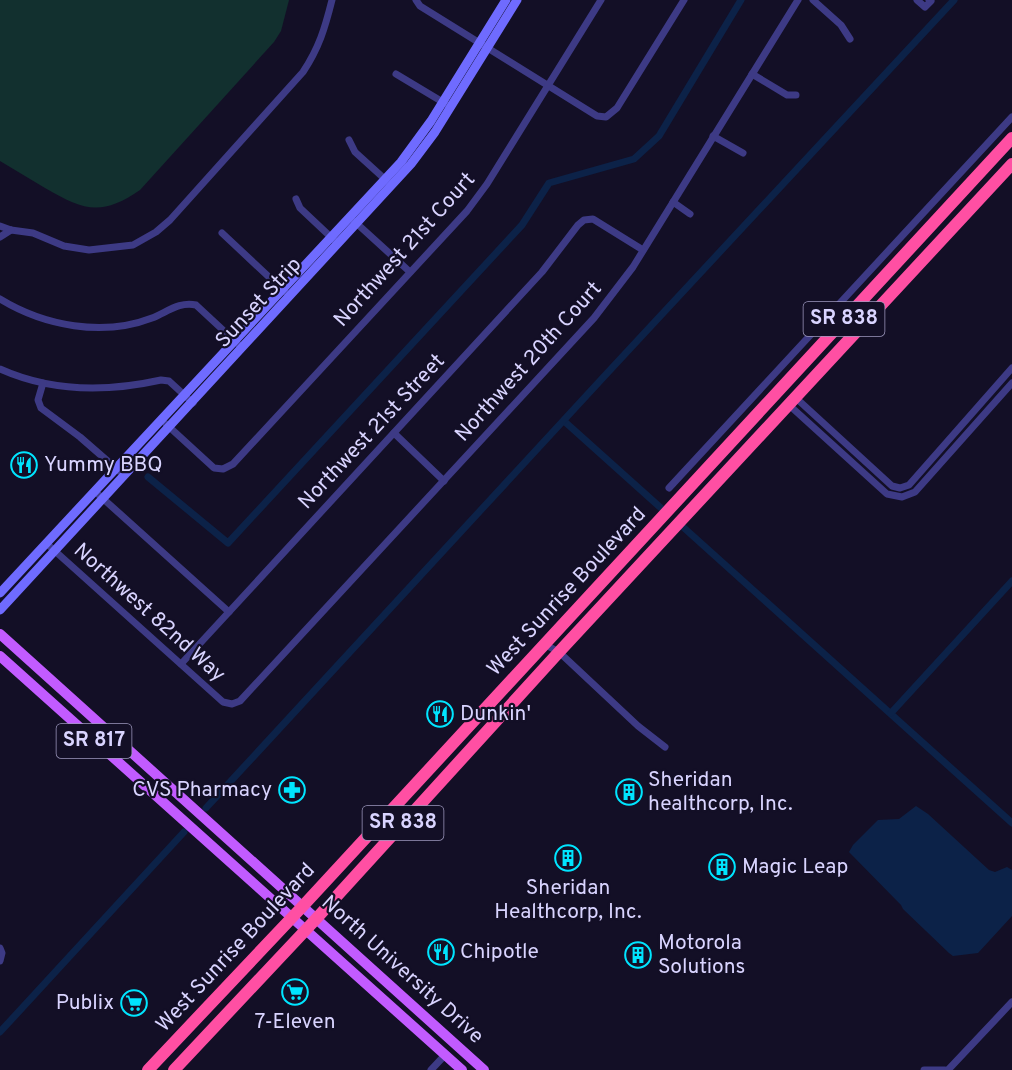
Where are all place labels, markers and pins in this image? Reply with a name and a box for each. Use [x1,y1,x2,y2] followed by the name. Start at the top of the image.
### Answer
[9,450,39,480] restaurant icon: Yummy BBQ
[44,452,163,479] place label: Yummy BBQ
[425,699,455,729] restaurant icon: Dunkin'
[460,701,531,728] place label: Dunkin'
[648,767,793,818] place label: Sheridan healthcorp, Inc.
[277,775,307,805] pharmacy icon: CVS Pharmacy
[132,777,272,804] place label: CVS Pharmacy
[614,777,644,807] building icon: Sheridan healthcorp, Inc.
[553,843,583,873] building icon: Sheridan Healthcorp, Inc.
[707,852,737,882] building icon: Magic Leap
[742,854,848,881] place label: Magic Leap
[494,875,642,926] place label: Sheridan Healthcorp, Inc.
[658,930,745,981] place label: Motorola Solutions
[426,937,456,967] restaurant icon: Chipotle
[460,939,539,966] place label: Chipotle
[623,940,653,970] building icon: Motorola Solutions
[280,977,310,1007] supermarket icon: 7-Eleven
[119,988,149,1018] supermarket icon: Publix
[56,990,114,1017] place label: Publix
[255,1009,336,1036] place label: 7-Eleven

